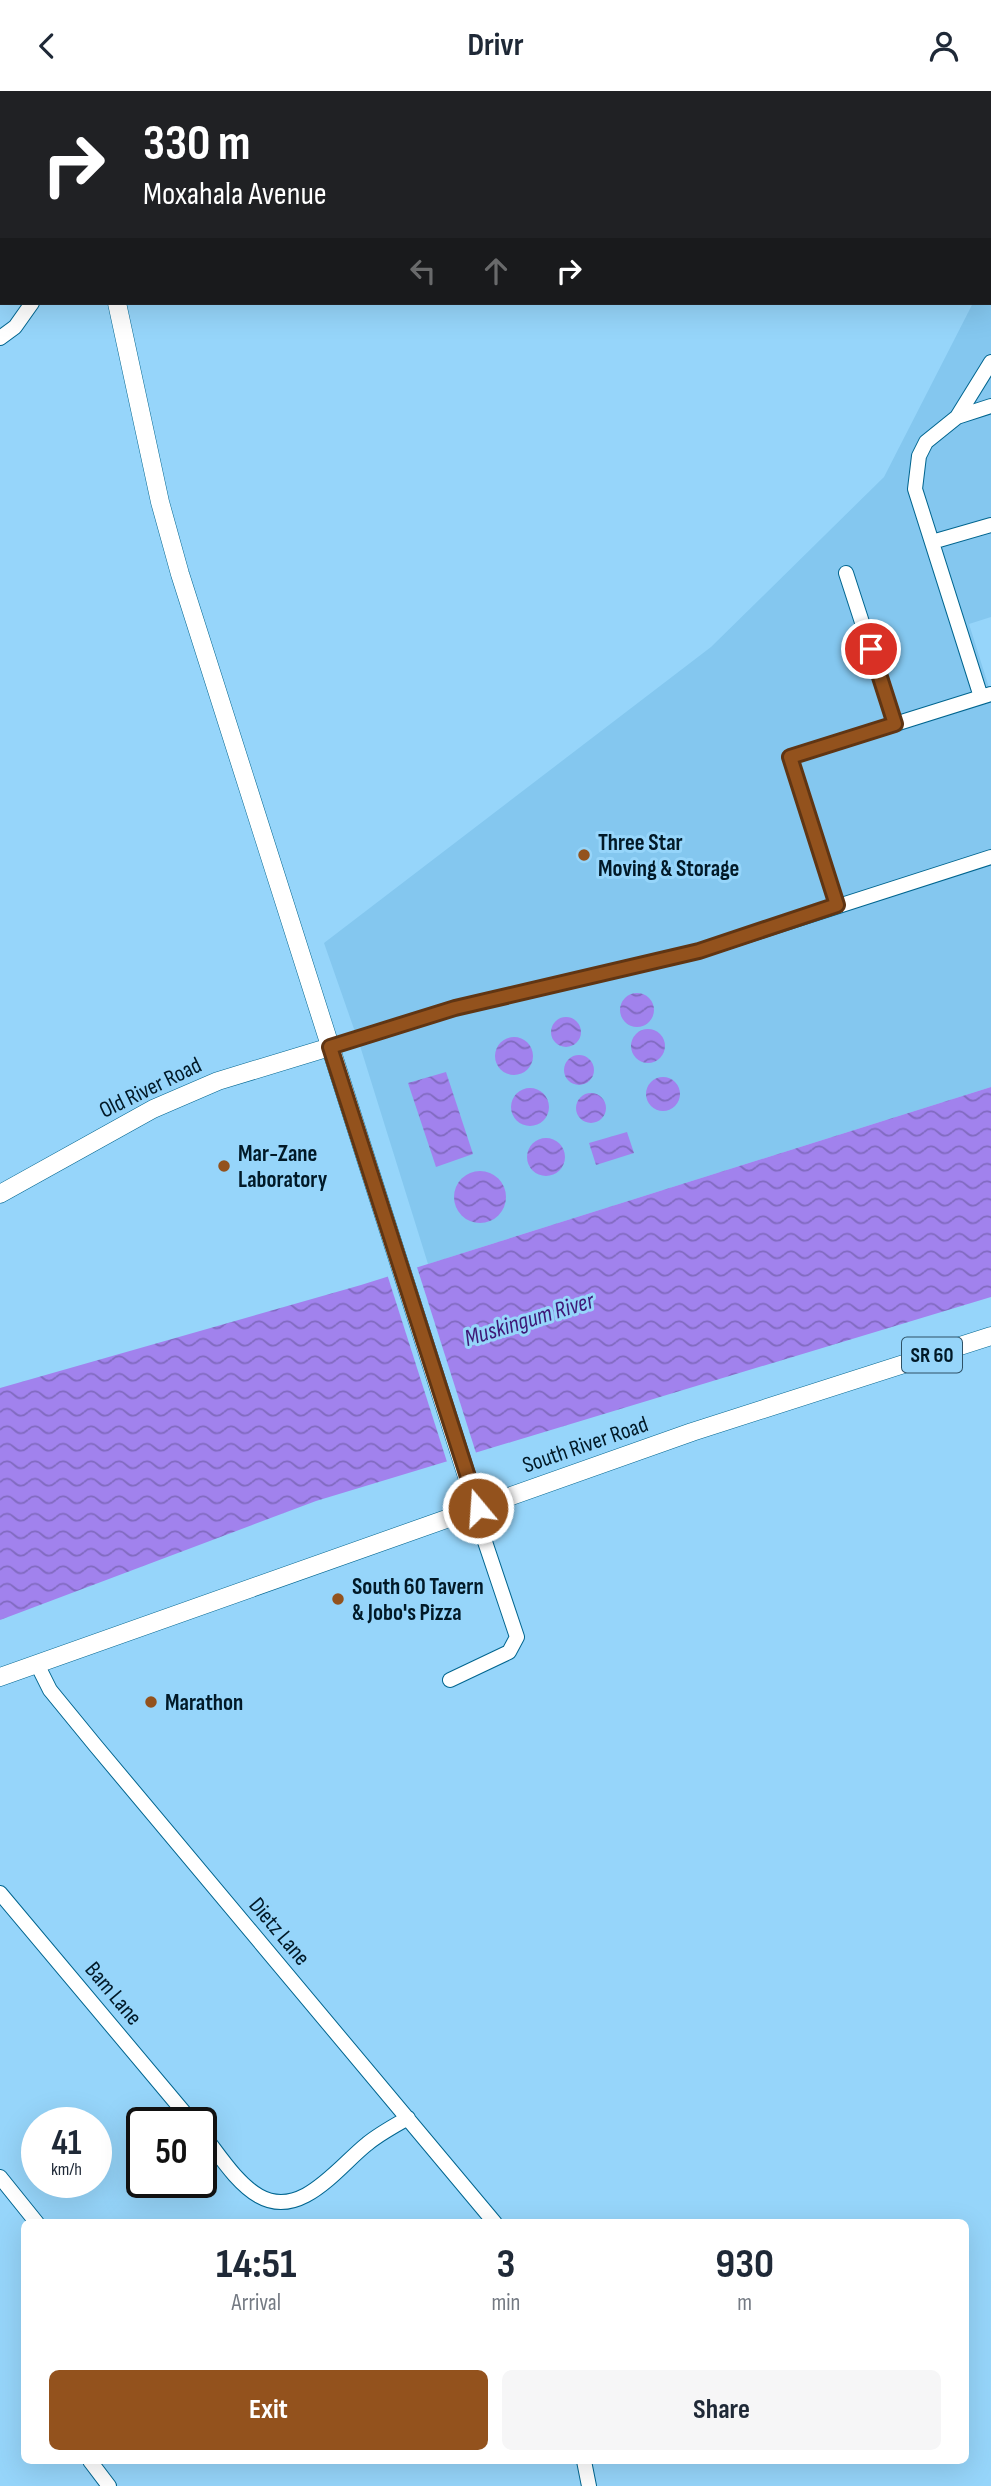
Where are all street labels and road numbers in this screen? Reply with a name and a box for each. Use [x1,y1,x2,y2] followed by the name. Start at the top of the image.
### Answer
[95,1051,206,1125] street label: Old River Road
[902,1337,962,1373] road number: SR 60
[519,1410,652,1480] street label: South River Road
[243,1892,316,1971] street label: Dietz Lane
[79,1956,148,2031] street label: Bam Lane

